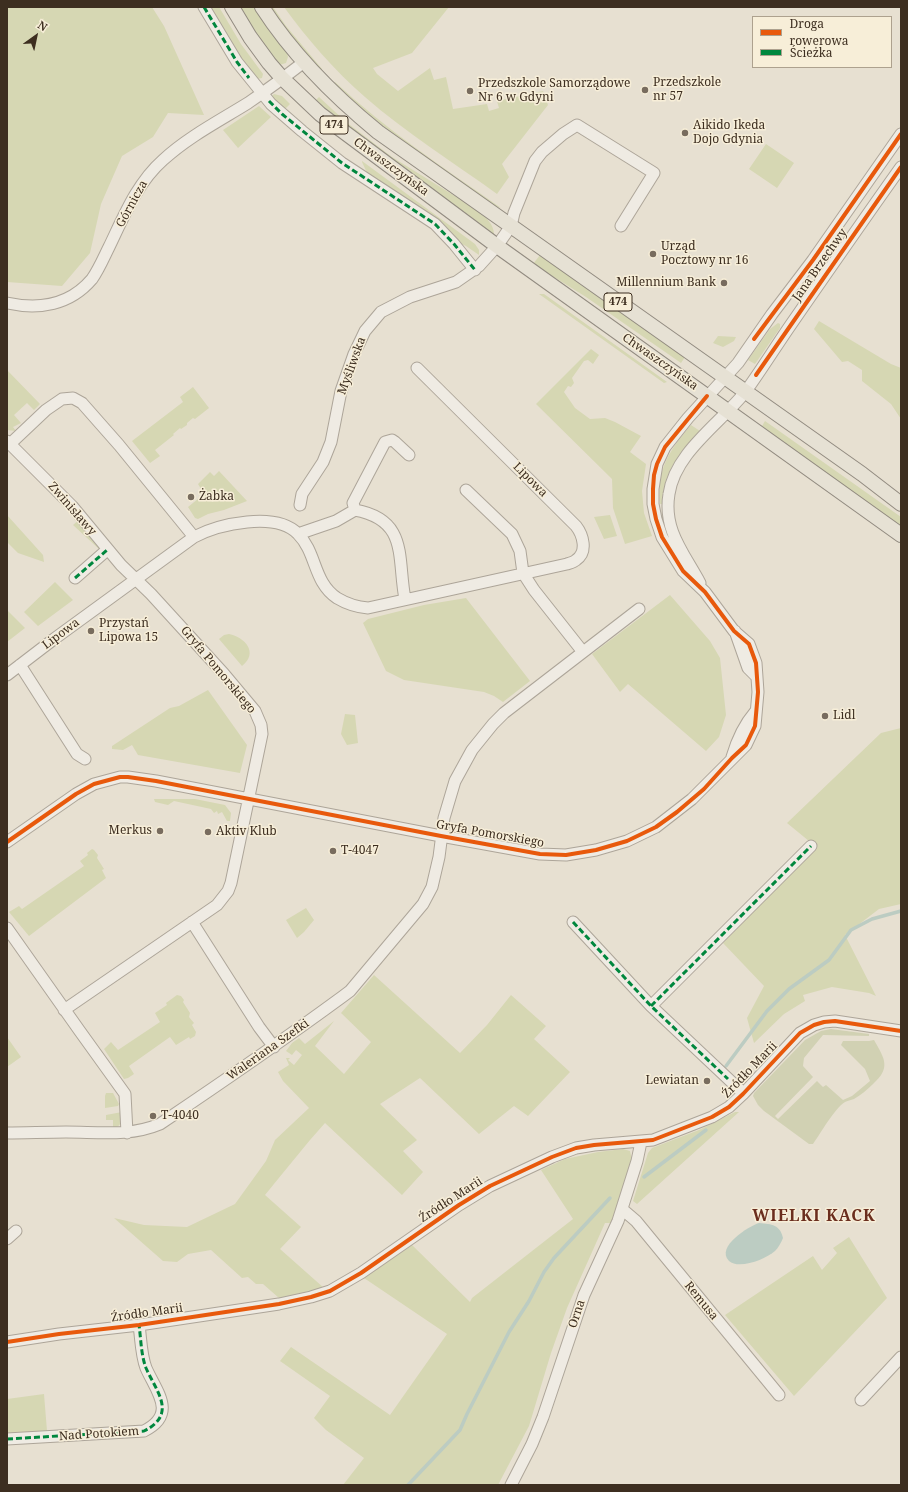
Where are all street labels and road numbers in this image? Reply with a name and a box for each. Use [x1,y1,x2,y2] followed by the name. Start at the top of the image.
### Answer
[320,116,348,134] road number: 474
[351,135,431,199] street label: Chwaszczyńska
[113,178,151,230] street label: Górnicza
[790,226,850,304] street label: Jana Brzechwy
[604,293,632,311] road number: 474
[619,330,701,394] street label: Chwaszczyńska
[335,335,369,397] street label: Myśliwska
[510,460,550,500] street label: Lipowa
[45,479,99,539] street label: Zwinisławy
[40,615,82,653] street label: Lipowa
[177,623,259,717] street label: Gryfa Pomorskiego
[435,817,545,851] street label: Gryfa Pomorskiego
[224,1016,312,1084] street label: Waleriana Szefki
[720,1039,780,1101] street label: Źródło Marii
[417,1174,485,1226] street label: Źródło Marii
[681,1279,721,1323] street label: Remusa
[566,1298,588,1330] street label: Orna
[110,1301,184,1325] street label: Źródło Marii
[58,1424,140,1444] street label: Nad Potokiem

